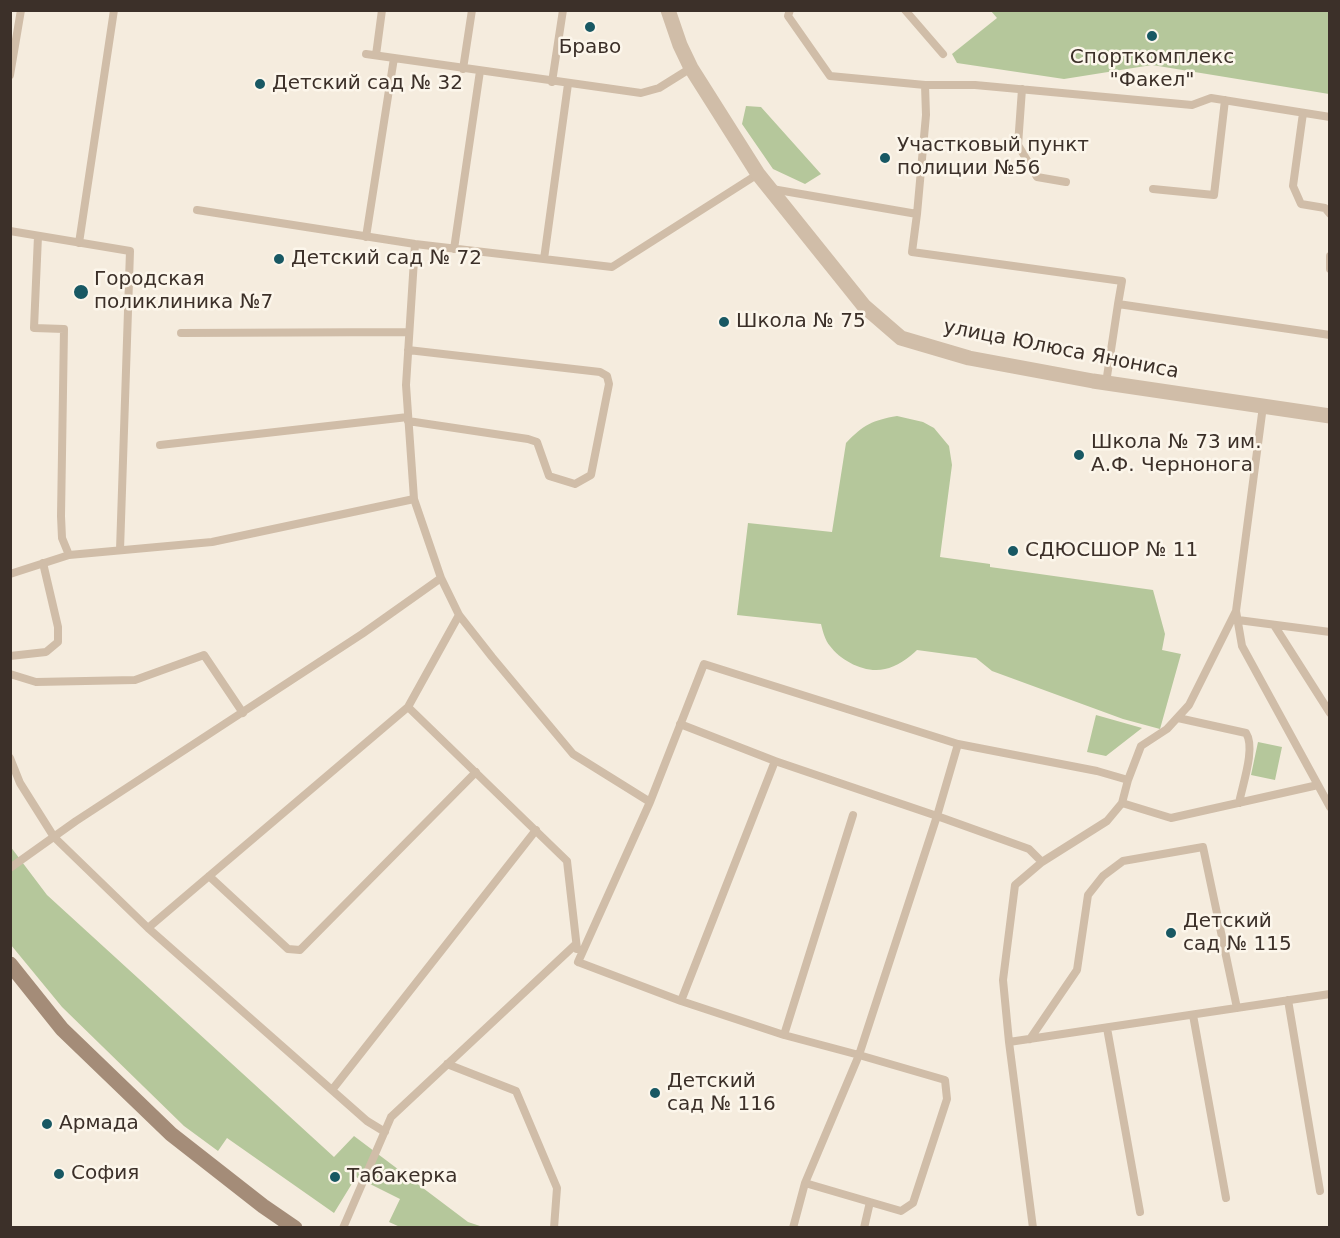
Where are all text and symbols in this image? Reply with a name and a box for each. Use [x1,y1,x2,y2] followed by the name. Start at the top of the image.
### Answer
[583,20,597,34] marker: Браво
[1145,29,1159,43] marker: Спорткомплекс "Факел"
[559,36,621,60] place label: Браво
[1070,46,1234,93] place label: Спорткомплекс "Факел"
[272,72,463,96] place label: Детский сад № 32
[253,77,267,91] marker: Детский сад № 32
[897,134,1089,181] place label: Участковый пункт полиции №56
[878,151,892,165] marker: Участковый пункт полиции №56
[291,247,482,271] place label: Детский сад № 72
[272,252,286,266] marker: Детский сад № 72
[94,268,273,315] place label: Городская поликлиника №7
[72,283,90,301] marker: Городская поликлиника №7
[736,310,866,334] place label: Школа № 75
[717,315,731,329] marker: Школа № 75
[941,315,1181,385] street label: улица Юлюса Янониса
[1091,431,1262,478] place label: Школа № 73 им. А.Ф. Чернонога
[1072,448,1086,462] marker: Школа № 73 им. А.Ф. Чернонога
[1025,539,1198,563] place label: СДЮСШОР № 11
[1006,544,1020,558] marker: СДЮСШОР № 11
[1183,910,1292,957] place label: Детский сад № 115
[1164,926,1178,940] marker: Детский сад № 115
[667,1070,776,1117] place label: Детский сад № 116
[648,1086,662,1100] marker: Детский сад № 116
[59,1112,139,1136] place label: Армада
[40,1117,54,1131] marker: Армада
[71,1162,139,1186] place label: София
[347,1165,457,1189] place label: Табакерка
[52,1167,66,1181] marker: София
[328,1170,342,1184] marker: Табакерка

